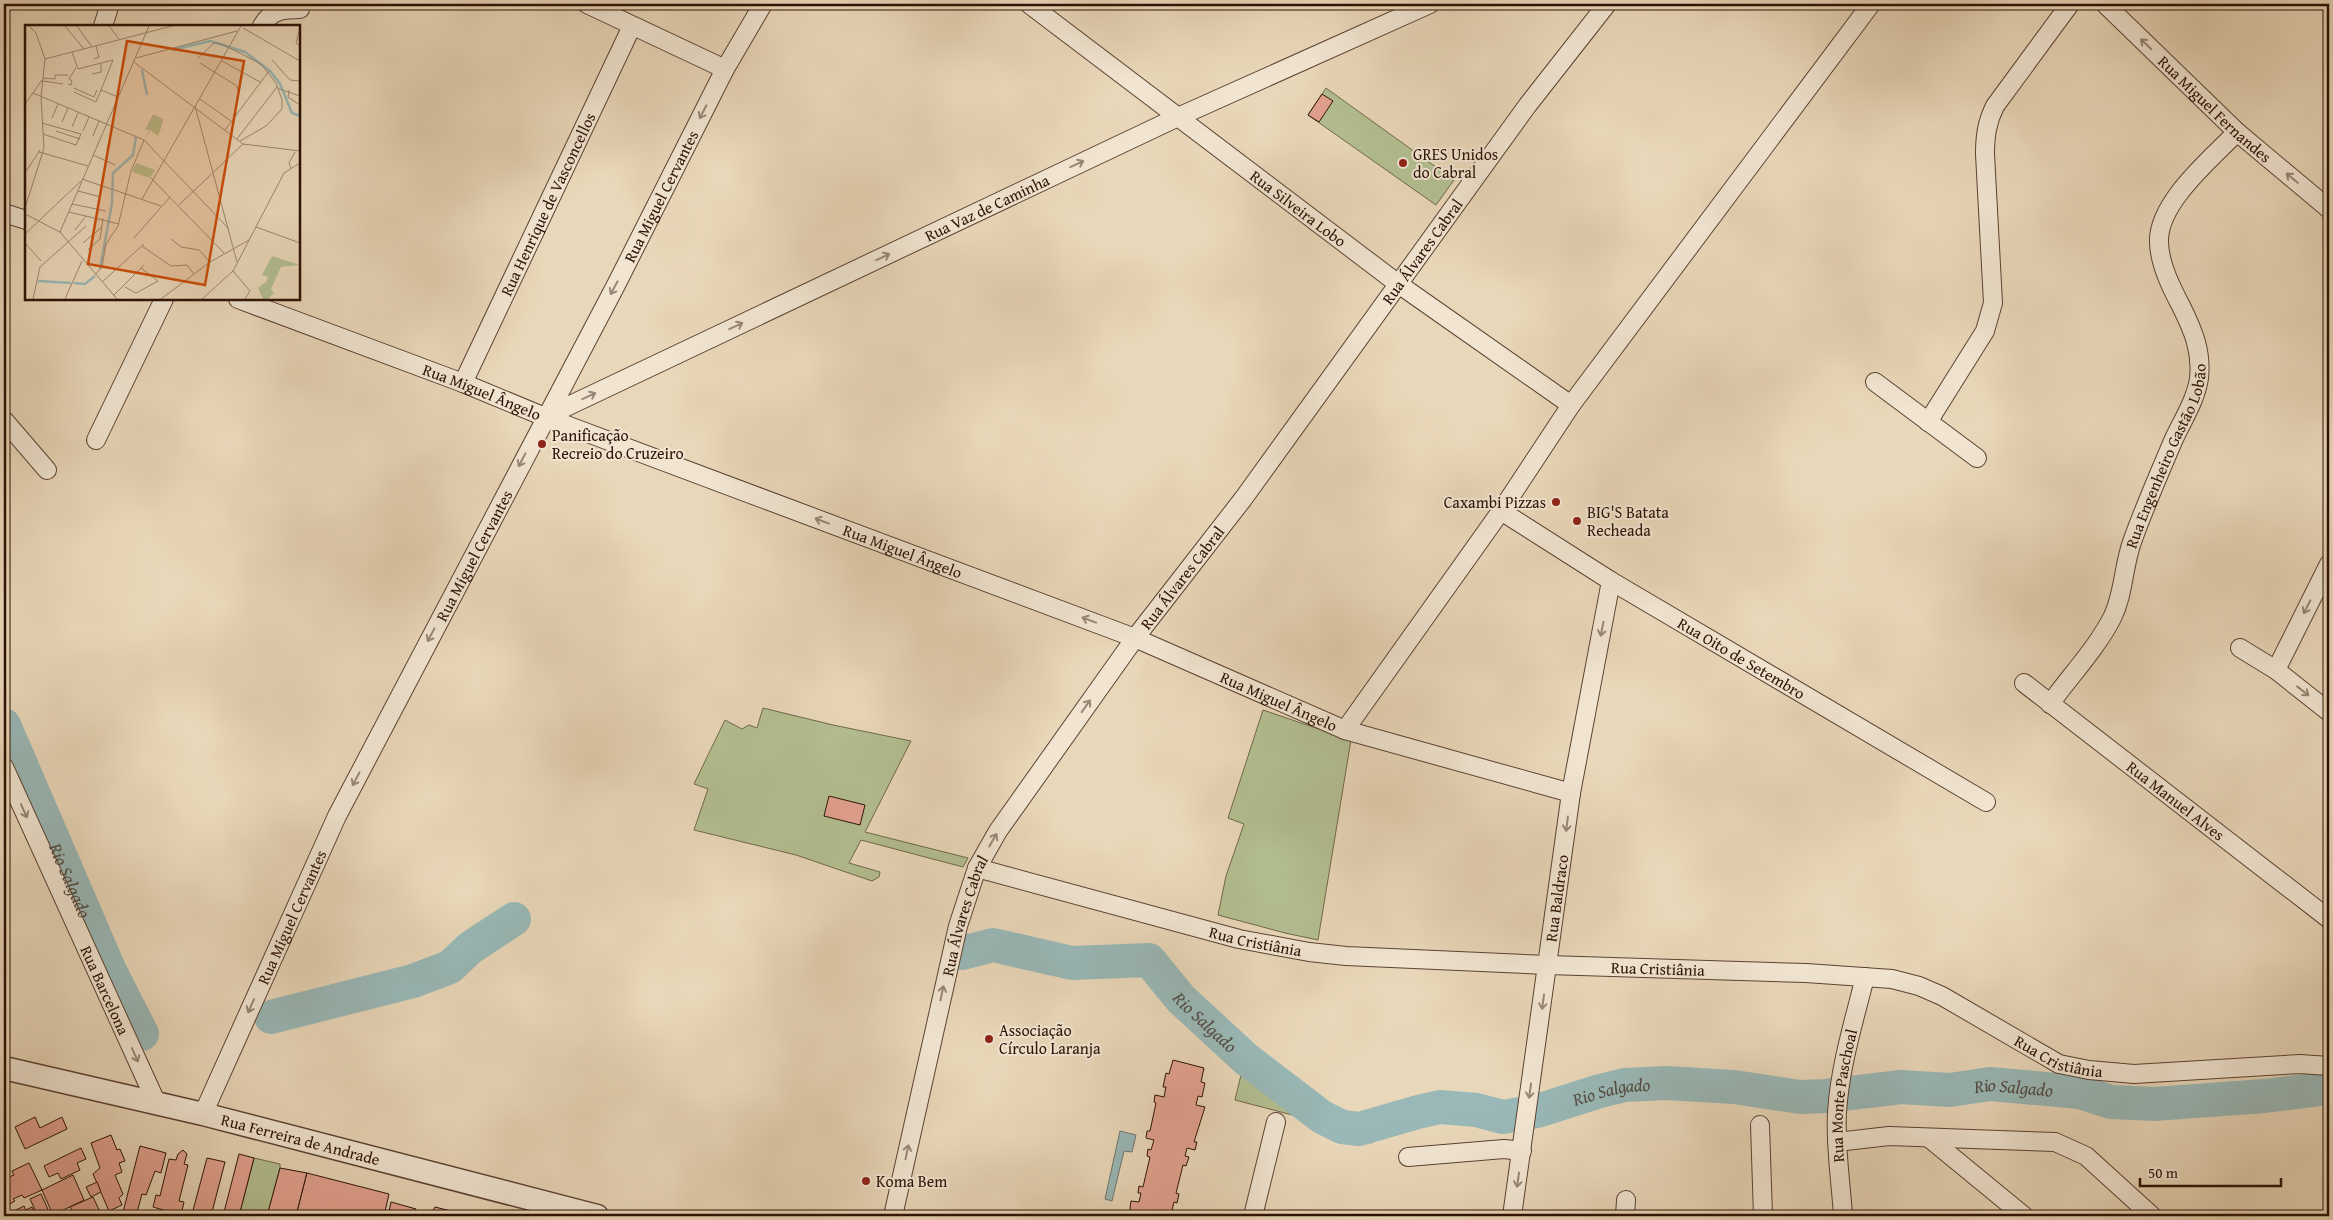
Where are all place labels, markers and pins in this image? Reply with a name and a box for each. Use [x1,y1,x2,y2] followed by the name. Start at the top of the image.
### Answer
[1413,142,1498,184] place label: GRES Unidos do Cabral
[1397,157,1409,169] marker: GRES Unidos do Cabral
[552,423,684,465] place label: Panificação Recreio do Cruzeiro
[536,438,548,450] marker: Panificação Recreio do Cruzeiro
[1444,490,1546,514] place label: Caxambi Pizzas
[1550,496,1562,508] marker: Caxambi Pizzas
[1587,500,1669,542] place label: BIG'S Batata Recheada
[1571,515,1583,527] marker: BIG'S Batata Recheada
[999,1018,1101,1060] place label: Associação Círculo Laranja
[983,1033,995,1045] marker: Associação Círculo Laranja
[876,1169,947,1193] place label: Koma Bem
[860,1175,872,1187] marker: Koma Bem

